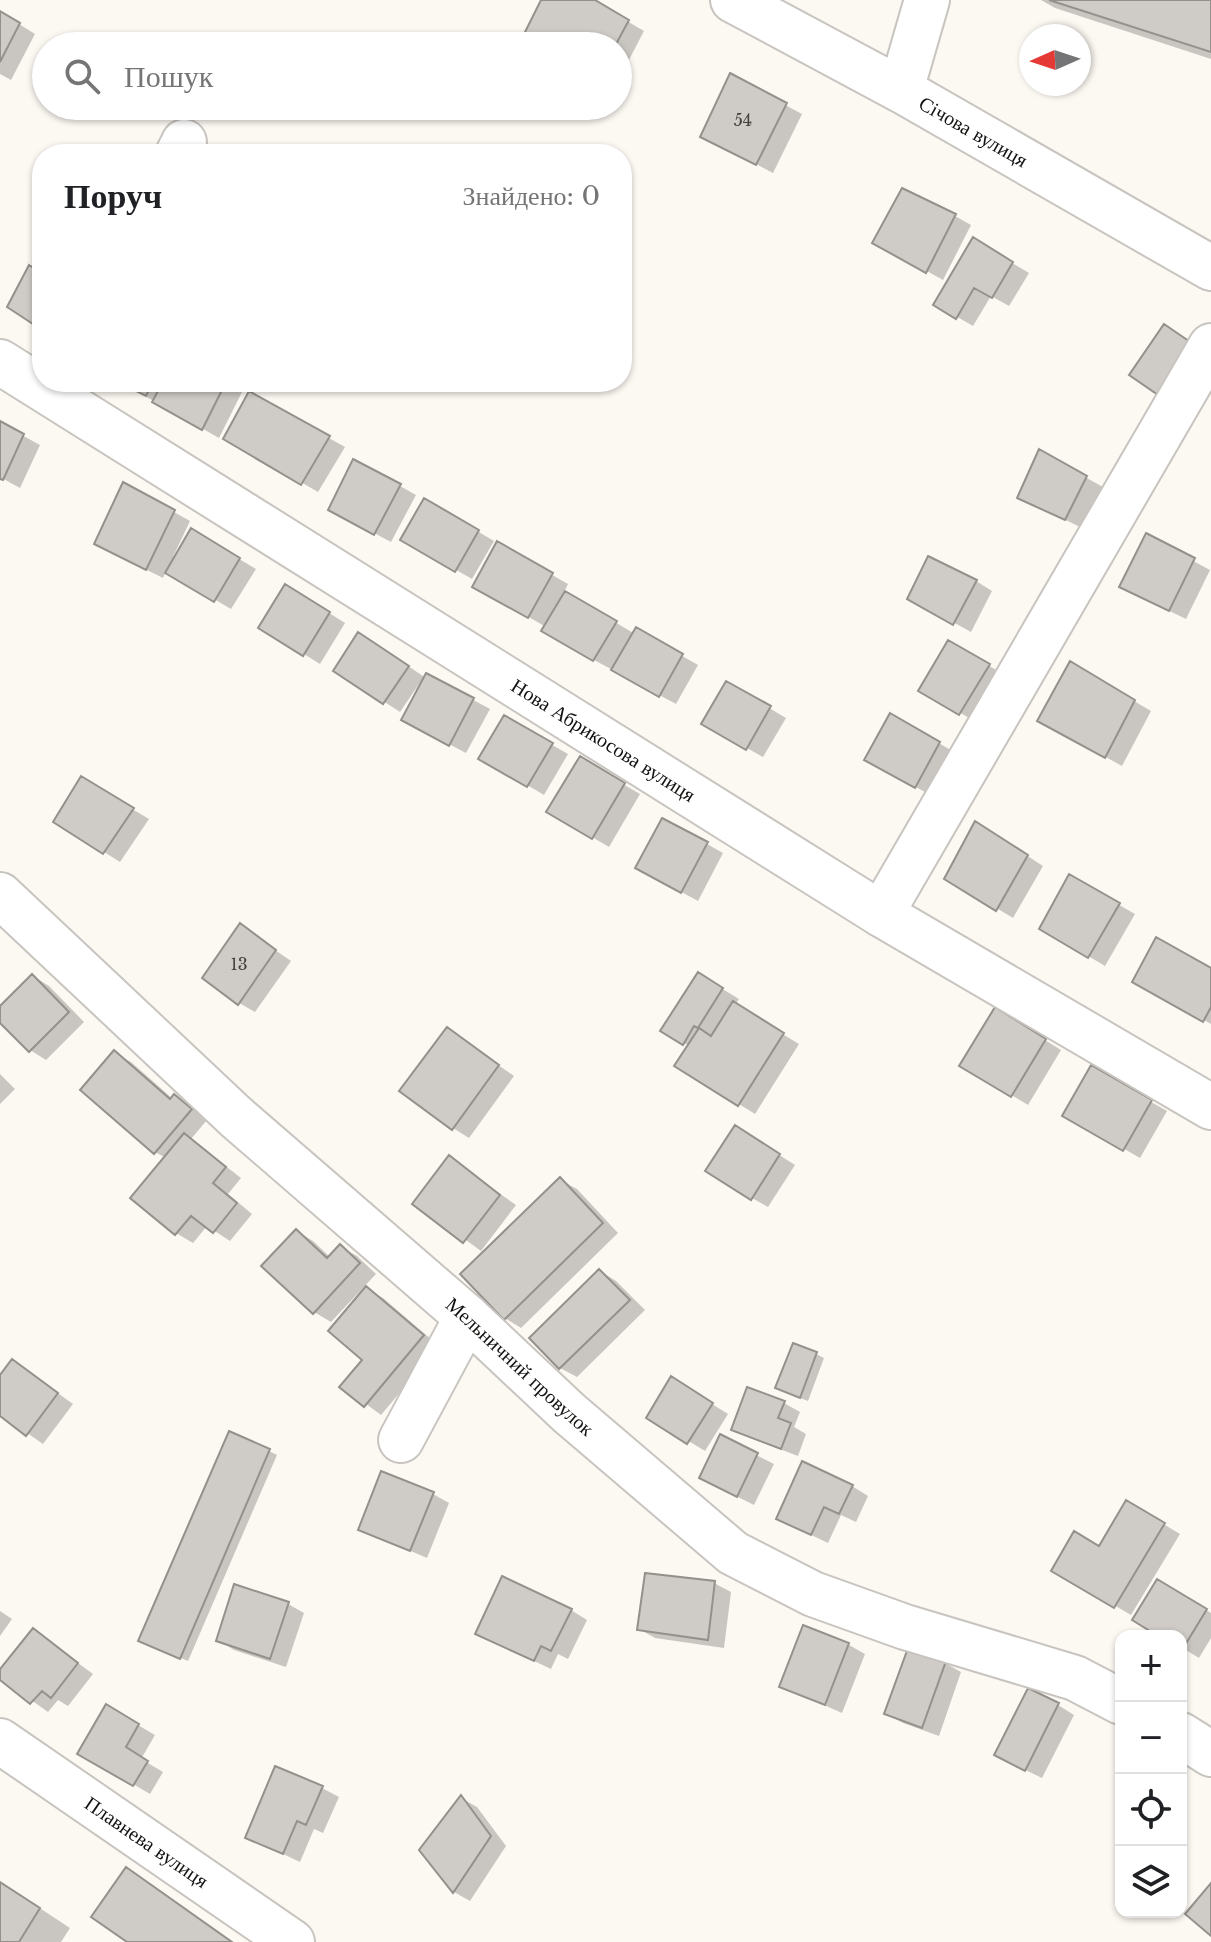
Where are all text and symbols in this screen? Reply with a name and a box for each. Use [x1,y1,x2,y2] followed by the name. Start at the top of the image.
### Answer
[1019,24,1091,96] north arrow
[32,32,632,120] search box
[60,54,104,98] icon: search
[124,58,213,95] text: Пошук
[915,91,1032,172] street label: Січова вулиця
[734,110,752,130] house number: 54
[64,175,162,217] text: Поруч
[462,180,600,212] text: Знайдено: 0
[507,673,700,807] street label: Нова Абрикосова вулиця
[231,954,248,974] house number: 13
[441,1292,599,1441] street label: Мельничний провулок
[1115,1630,1187,1918] map controls
[1115,1630,1187,1702] button: +
[1115,1702,1187,1774] button: −
[1115,1774,1187,1846] button: locate
[80,1791,213,1893] street label: Плавнева вулиця
[1115,1846,1187,1918] button: layers

